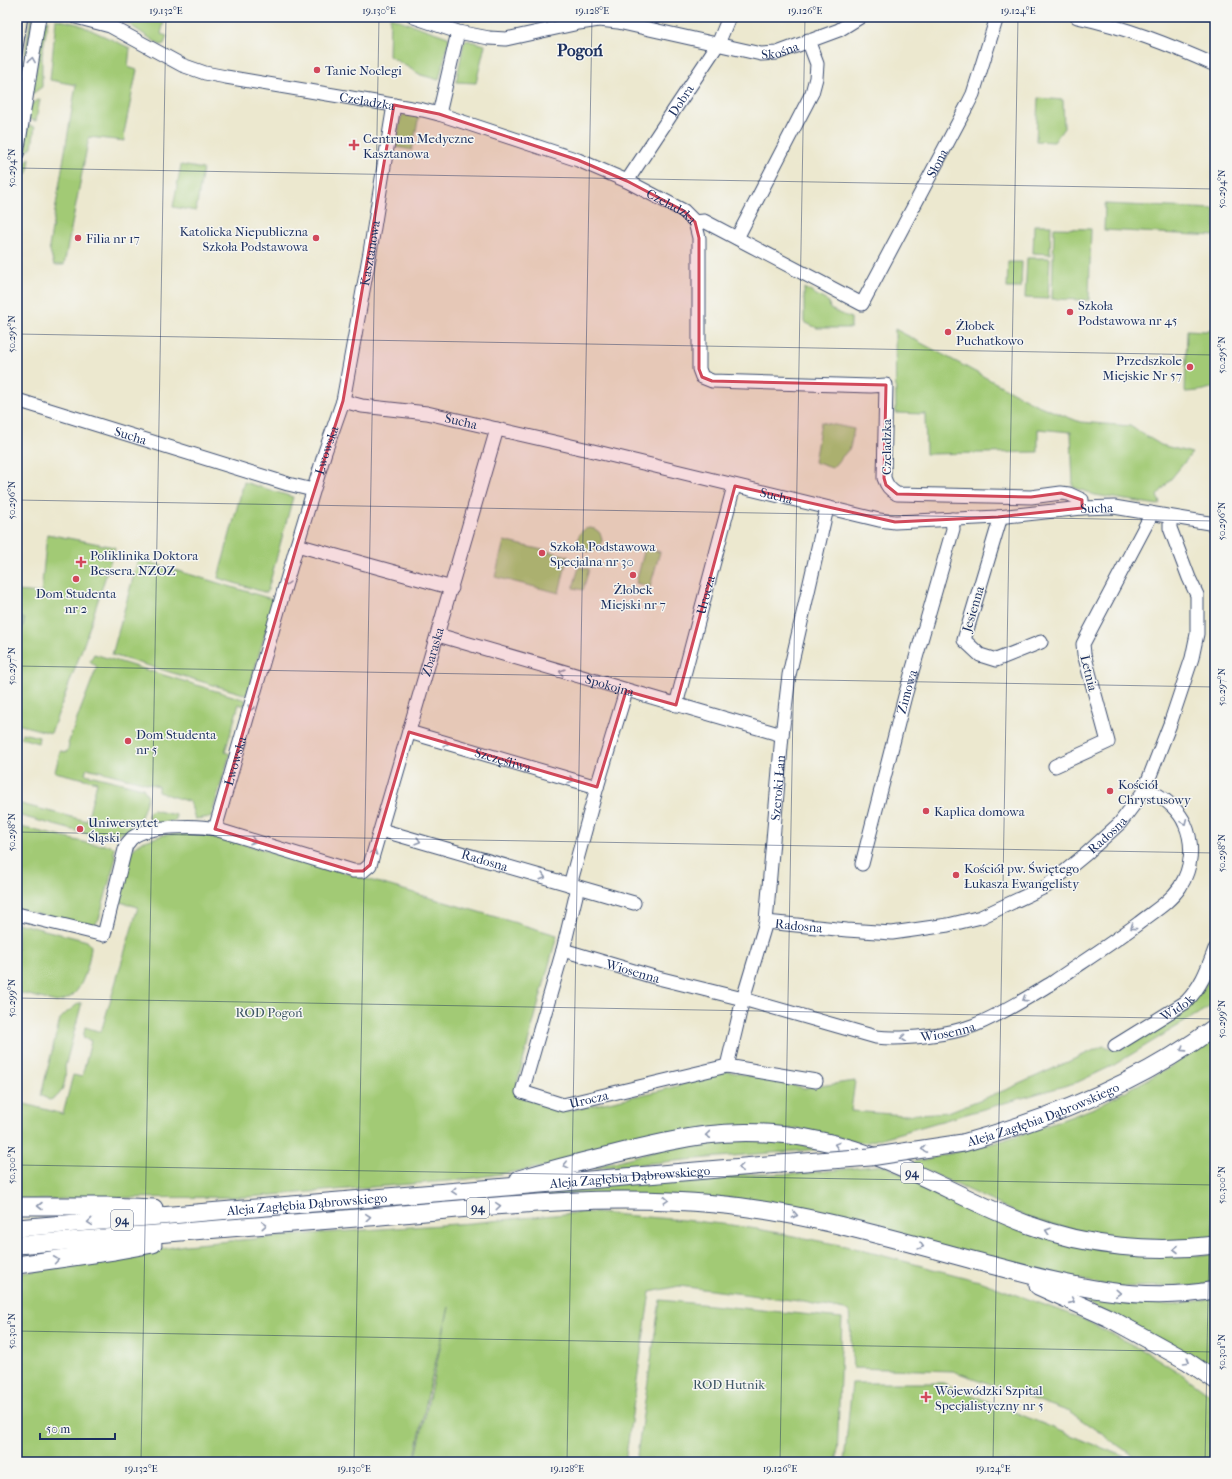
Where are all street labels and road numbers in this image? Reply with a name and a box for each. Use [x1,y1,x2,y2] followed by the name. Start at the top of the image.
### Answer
[761,38,802,61] street label: Skośna
[665,81,697,119] street label: Dobra
[338,89,397,113] street label: Czeladzka
[923,145,951,180] street label: Słona
[644,185,700,227] street label: Czeladzka
[356,218,383,287] street label: Kasztanowa
[443,410,480,432] street label: Sucha
[879,418,894,475] street label: Czeladzka
[113,423,150,448] street label: Sucha
[311,423,342,476] street label: Lwowska
[759,484,795,507] street label: Sucha
[1080,499,1114,516] street label: Sucha
[693,573,718,616] street label: Urocza
[959,583,987,635] street label: Jesienna
[418,624,447,678] street label: Zbaraska
[1077,654,1101,693] street label: Letnia
[893,667,920,715] street label: Zimowa
[584,671,637,699] street label: Spokojna
[220,734,249,787] street label: Lwowska
[473,744,534,775] street label: Szczęśliwa
[767,754,788,821] street label: Szeroki Łan
[1084,813,1130,856] street label: Radosna
[460,846,511,874] street label: Radosna
[774,915,824,935] street label: Radosna
[603,955,662,986] street label: Wiosenna
[1157,991,1197,1024] street label: Widok
[918,1018,978,1044] street label: Wiosenna
[964,1079,1122,1149] street label: Aleja Zagłębia Dąbrowskiego
[568,1087,611,1111] street label: Urocza
[548,1162,711,1191] street label: Aleja Zagłębia Dąbrowskiego
[901,1163,923,1183] road number: 94
[225,1189,388,1218] street label: Aleja Zagłębia Dąbrowskiego
[467,1198,489,1218] road number: 94
[111,1210,133,1230] road number: 94

